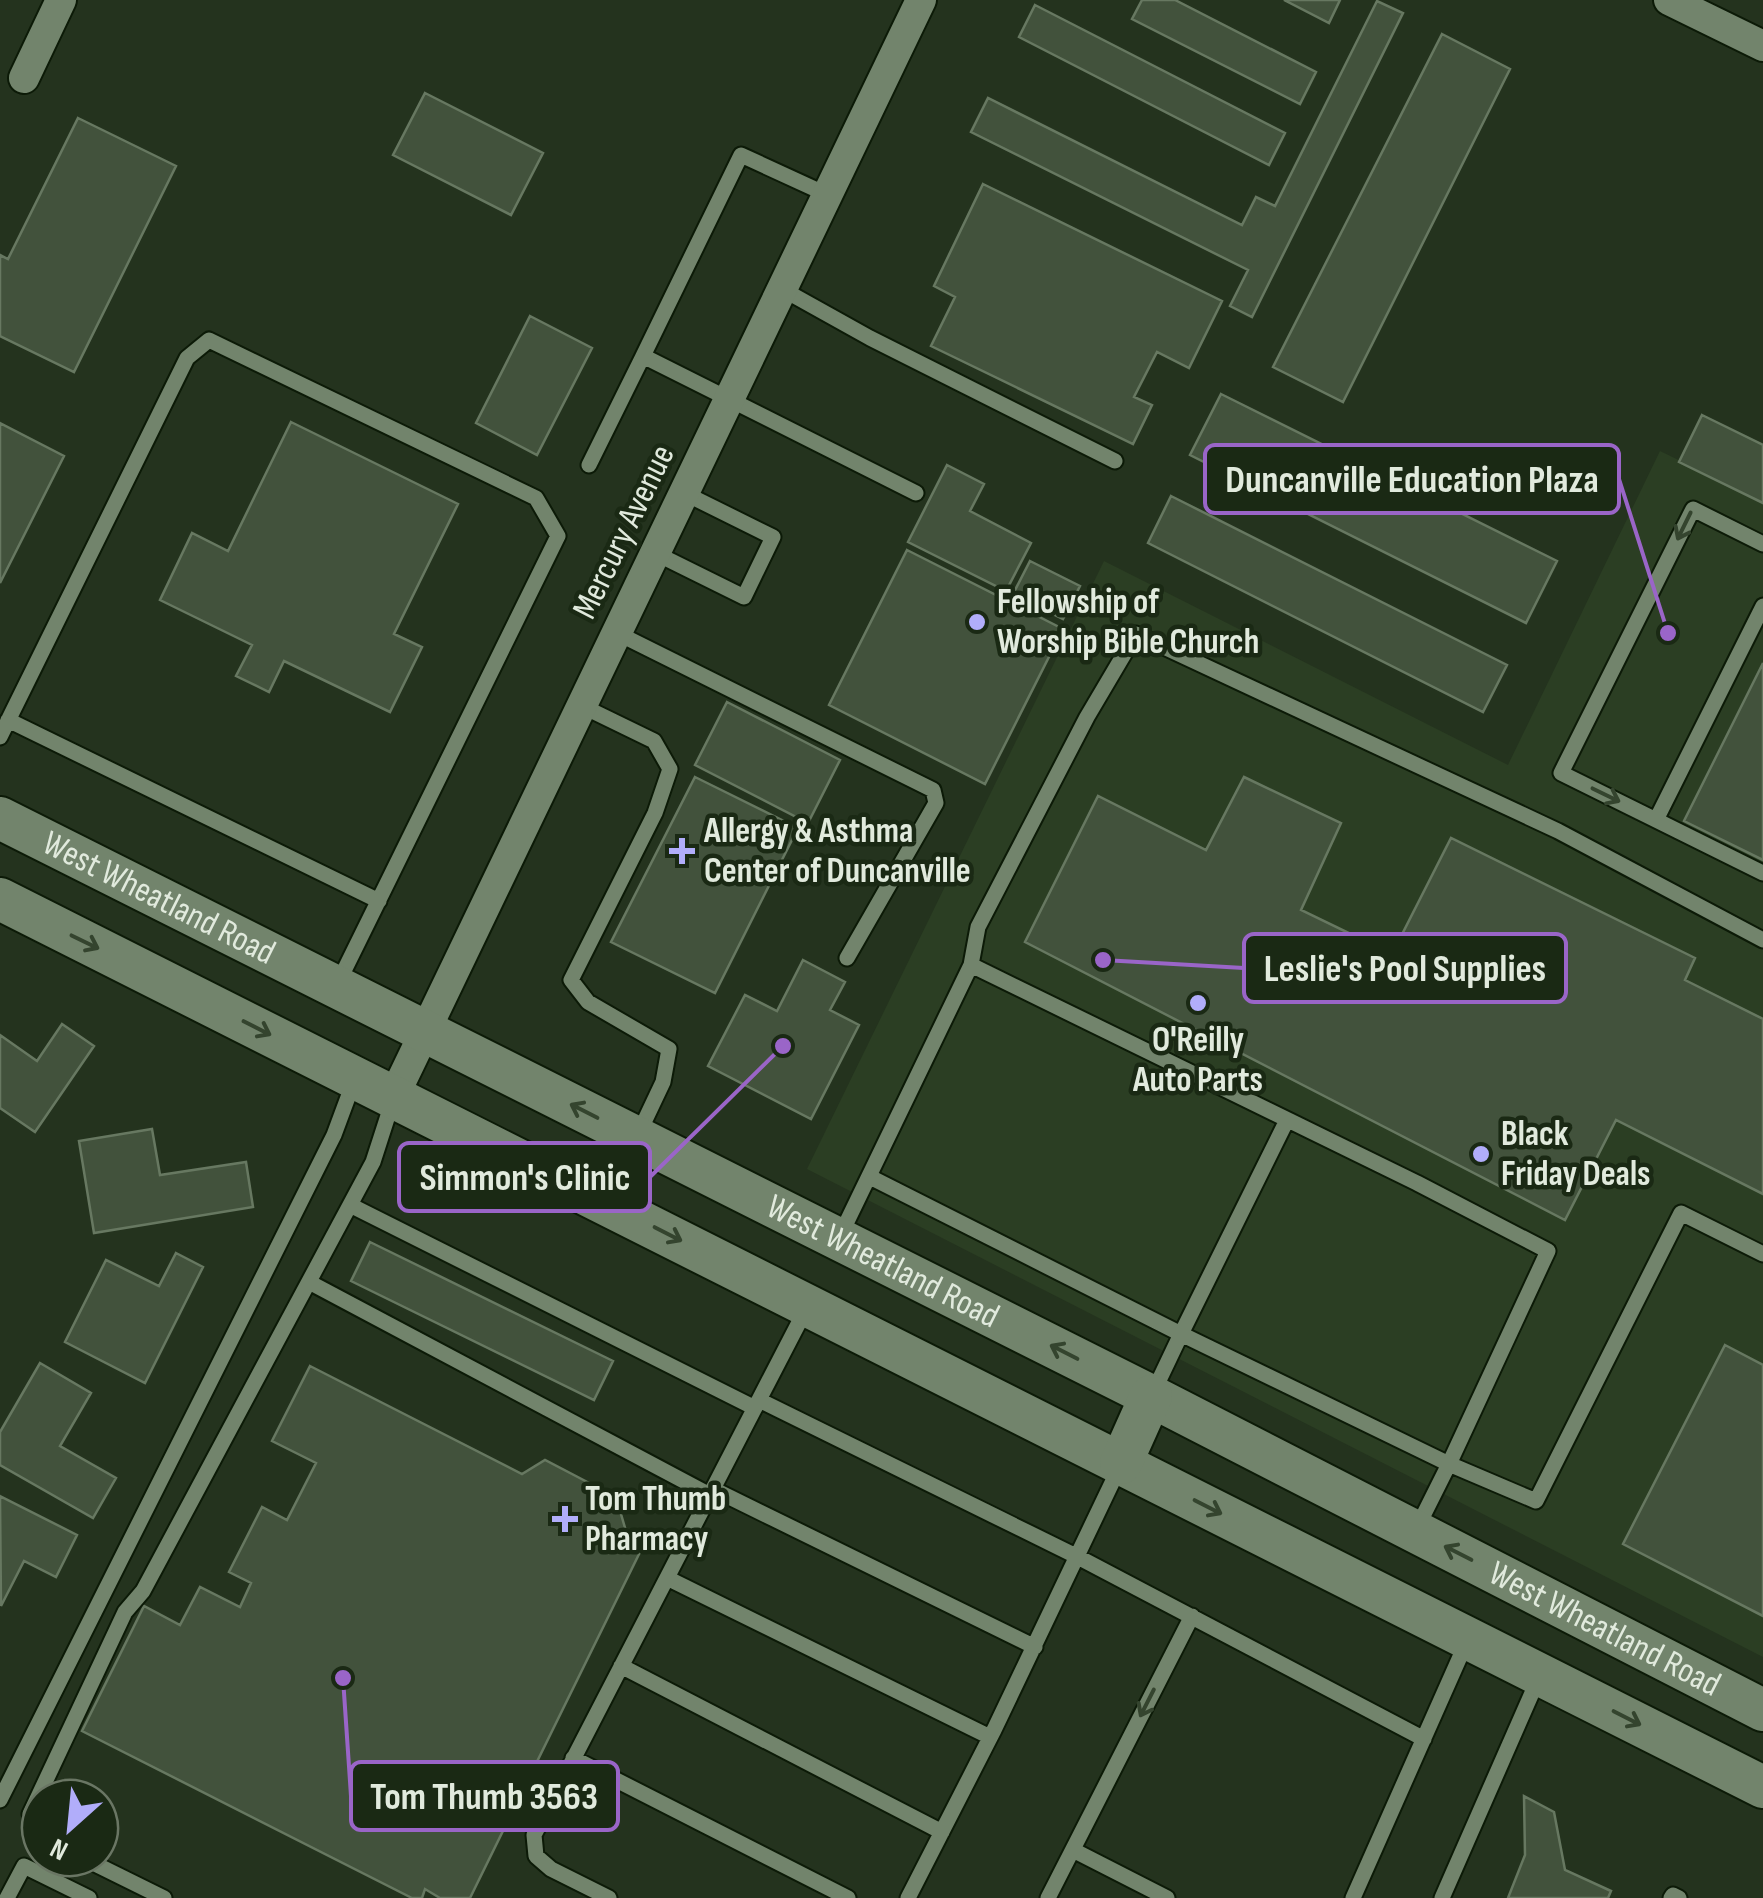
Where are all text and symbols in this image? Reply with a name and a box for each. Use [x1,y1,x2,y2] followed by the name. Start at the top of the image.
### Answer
[563,438,685,626] street label: Mercury Avenue
[1205,445,1619,513] callout: Duncanville Education Plaza
[1225,458,1599,503] text: Duncanville Education Plaza
[1674,510,1693,540] one-way arrow
[997,581,1259,664] place label: Fellowship of Worship Bible Church
[966,611,988,633] marker: Fellowship of Worship Bible Church
[1590,786,1620,805] one-way arrow
[703,810,971,893] place label: Allergy & Asthma Center of Duncanville
[36,822,283,974] street label: West Wheatland Road
[669,838,695,864] marker: Allergy & Asthma Center of Duncanville
[69,933,99,952] one-way arrow
[1244,934,1566,1002] callout: Leslie's Pool Supplies
[1264,947,1546,992] text: Leslie's Pool Supplies
[1187,992,1209,1014] marker: O'Reilly Auto Parts
[242,1019,272,1038] one-way arrow
[1132,1019,1263,1102] place label: O'Reilly Auto Parts
[570,1101,600,1120] one-way arrow
[1501,1113,1650,1196] place label: Black Friday Deals
[399,1143,650,1211] callout: Simmon's Clinic
[1470,1143,1492,1165] marker: Black Friday Deals
[419,1156,631,1201] text: Simmon's Clinic
[759,1185,1006,1338] street label: West Wheatland Road
[653,1226,683,1245] one-way arrow
[1050,1342,1080,1361] one-way arrow
[585,1478,726,1561] place label: Tom Thumb Pharmacy
[1193,1498,1223,1517] one-way arrow
[554,1508,576,1530] marker: Tom Thumb Pharmacy
[1444,1543,1474,1562] one-way arrow
[1482,1552,1728,1706] street label: West Wheatland Road
[1137,1688,1156,1718] one-way arrow
[1612,1709,1642,1728] one-way arrow
[351,1762,618,1830] callout: Tom Thumb 3563
[370,1775,598,1820] text: Tom Thumb 3563
[20,1778,120,1878] north arrow
[45,1831,73,1867] text: N

